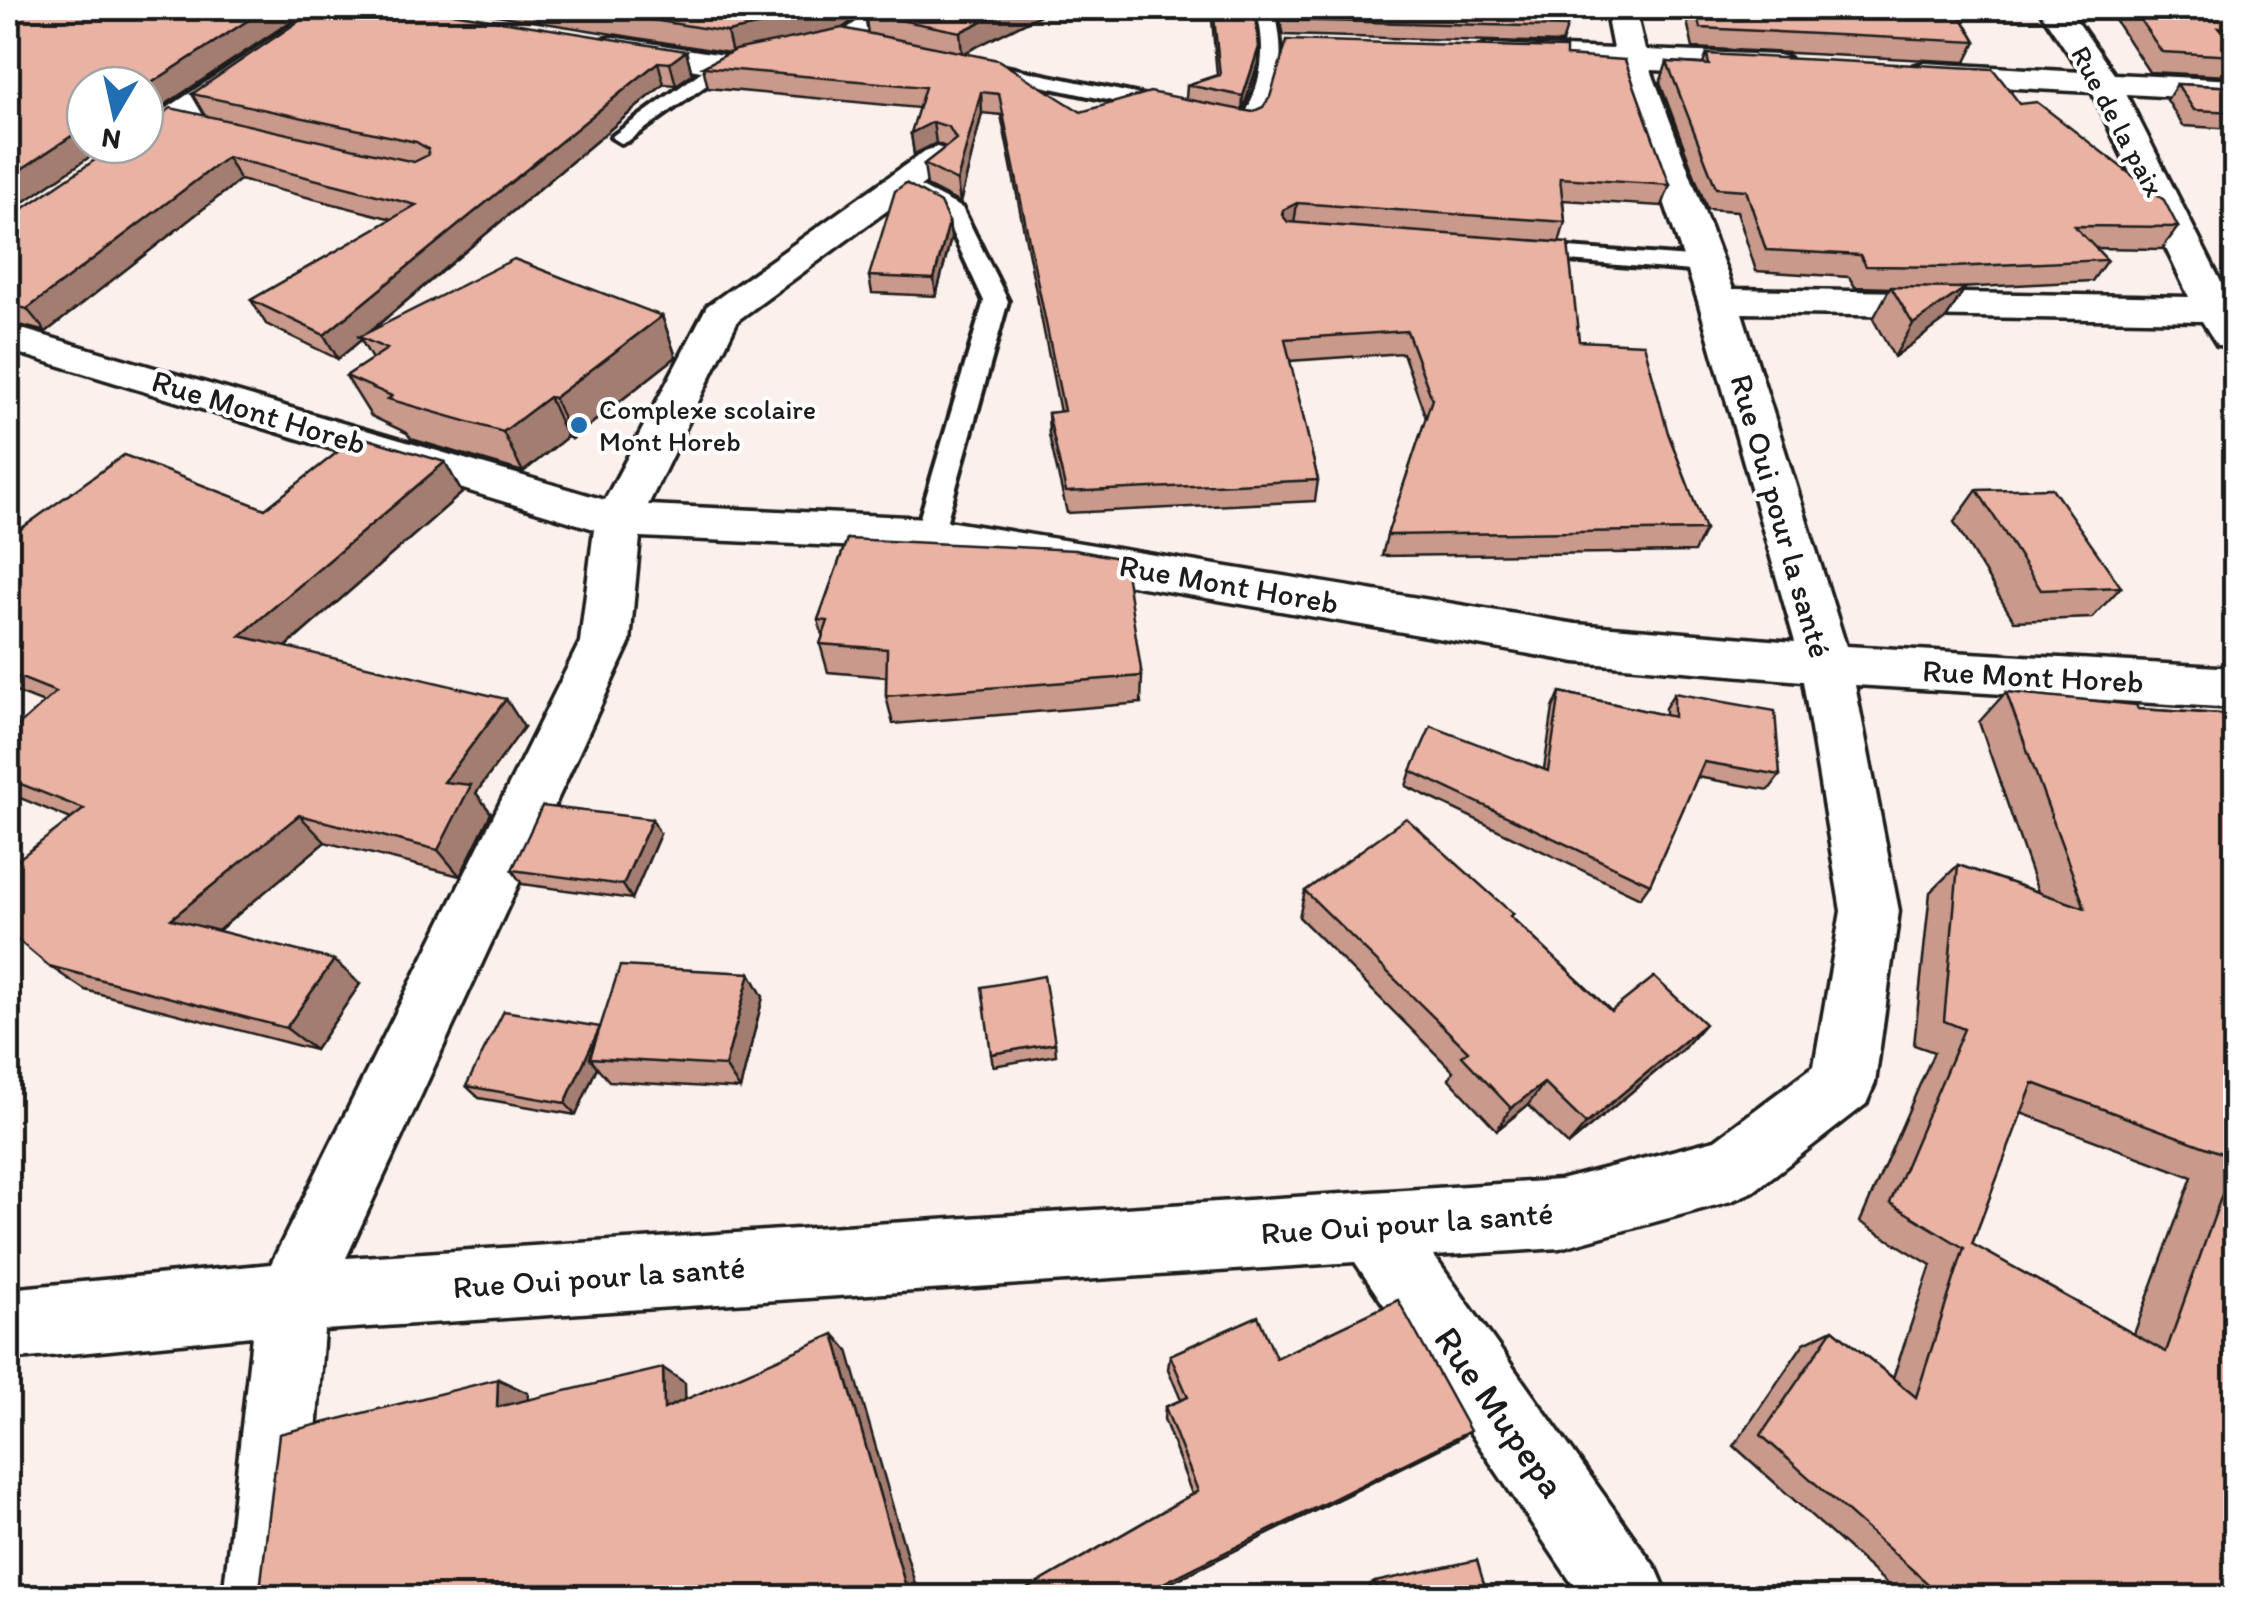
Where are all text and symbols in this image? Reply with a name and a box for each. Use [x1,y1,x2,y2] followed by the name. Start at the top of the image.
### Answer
[2064,40,2172,202] street label: Rue de la paix
[65,65,165,165] north arrow
[99,121,123,158] text: N
[147,361,371,463] street label: Rue Mont Horeb
[1722,370,1840,662] street label: Rue Oui pour la santé
[599,392,816,458] place label: Complexe scolaire Mont Horeb
[568,414,590,436] marker: Complexe scolaire Mont Horeb
[1116,546,1342,622] street label: Rue Mont Horeb
[1921,651,2145,701] street label: Rue Mont Horeb
[1259,1194,1555,1252] street label: Rue Oui pour la santé
[451,1248,747,1306] street label: Rue Oui pour la santé
[1424,1318,1576,1506] street label: Rue Mupepa

